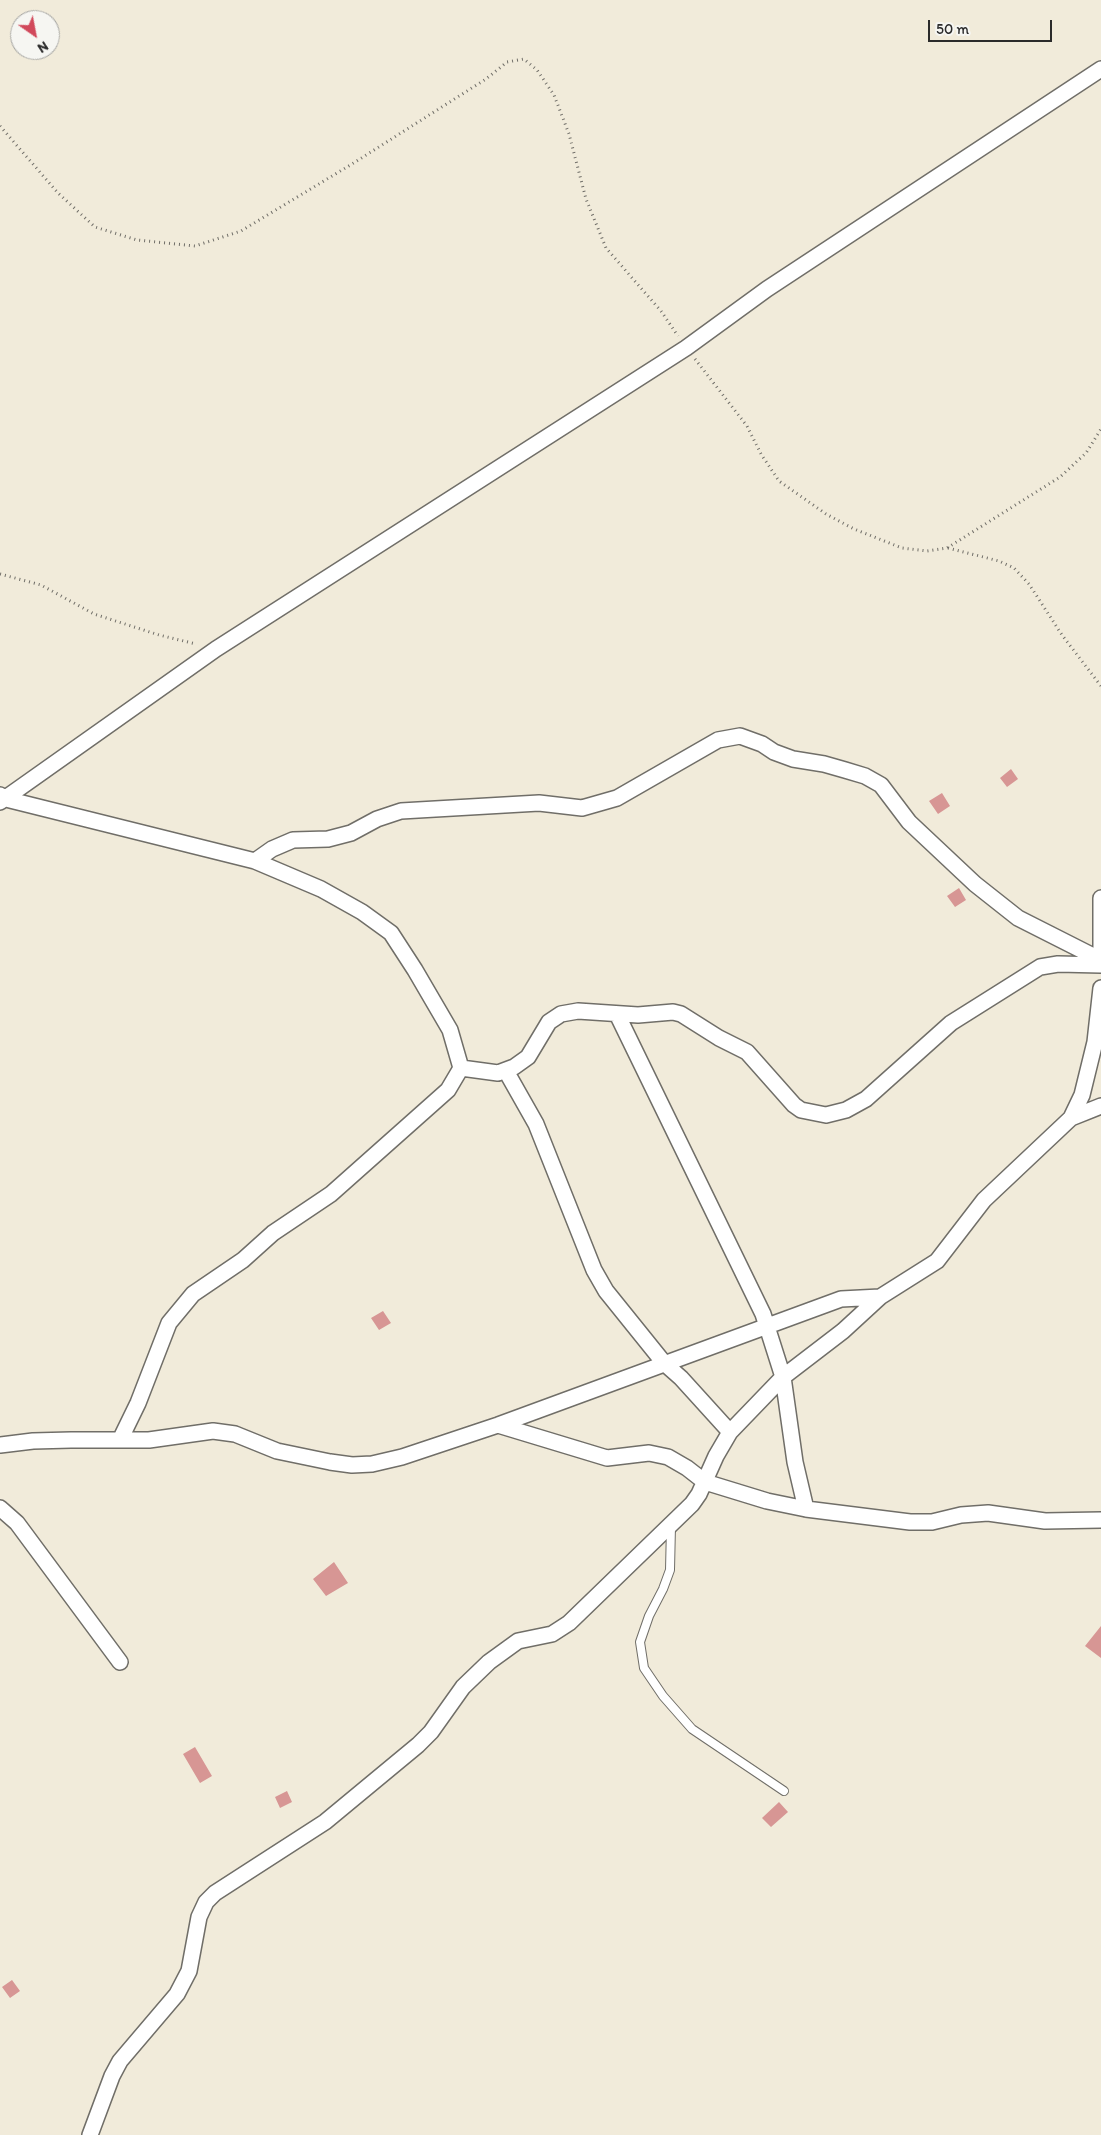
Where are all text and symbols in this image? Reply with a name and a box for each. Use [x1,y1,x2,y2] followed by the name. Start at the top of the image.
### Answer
[10,10,60,60] north arrow
[931,10,1055,42] scale bar
[936,20,969,38] text: 50 m
[34,37,51,57] text: N

